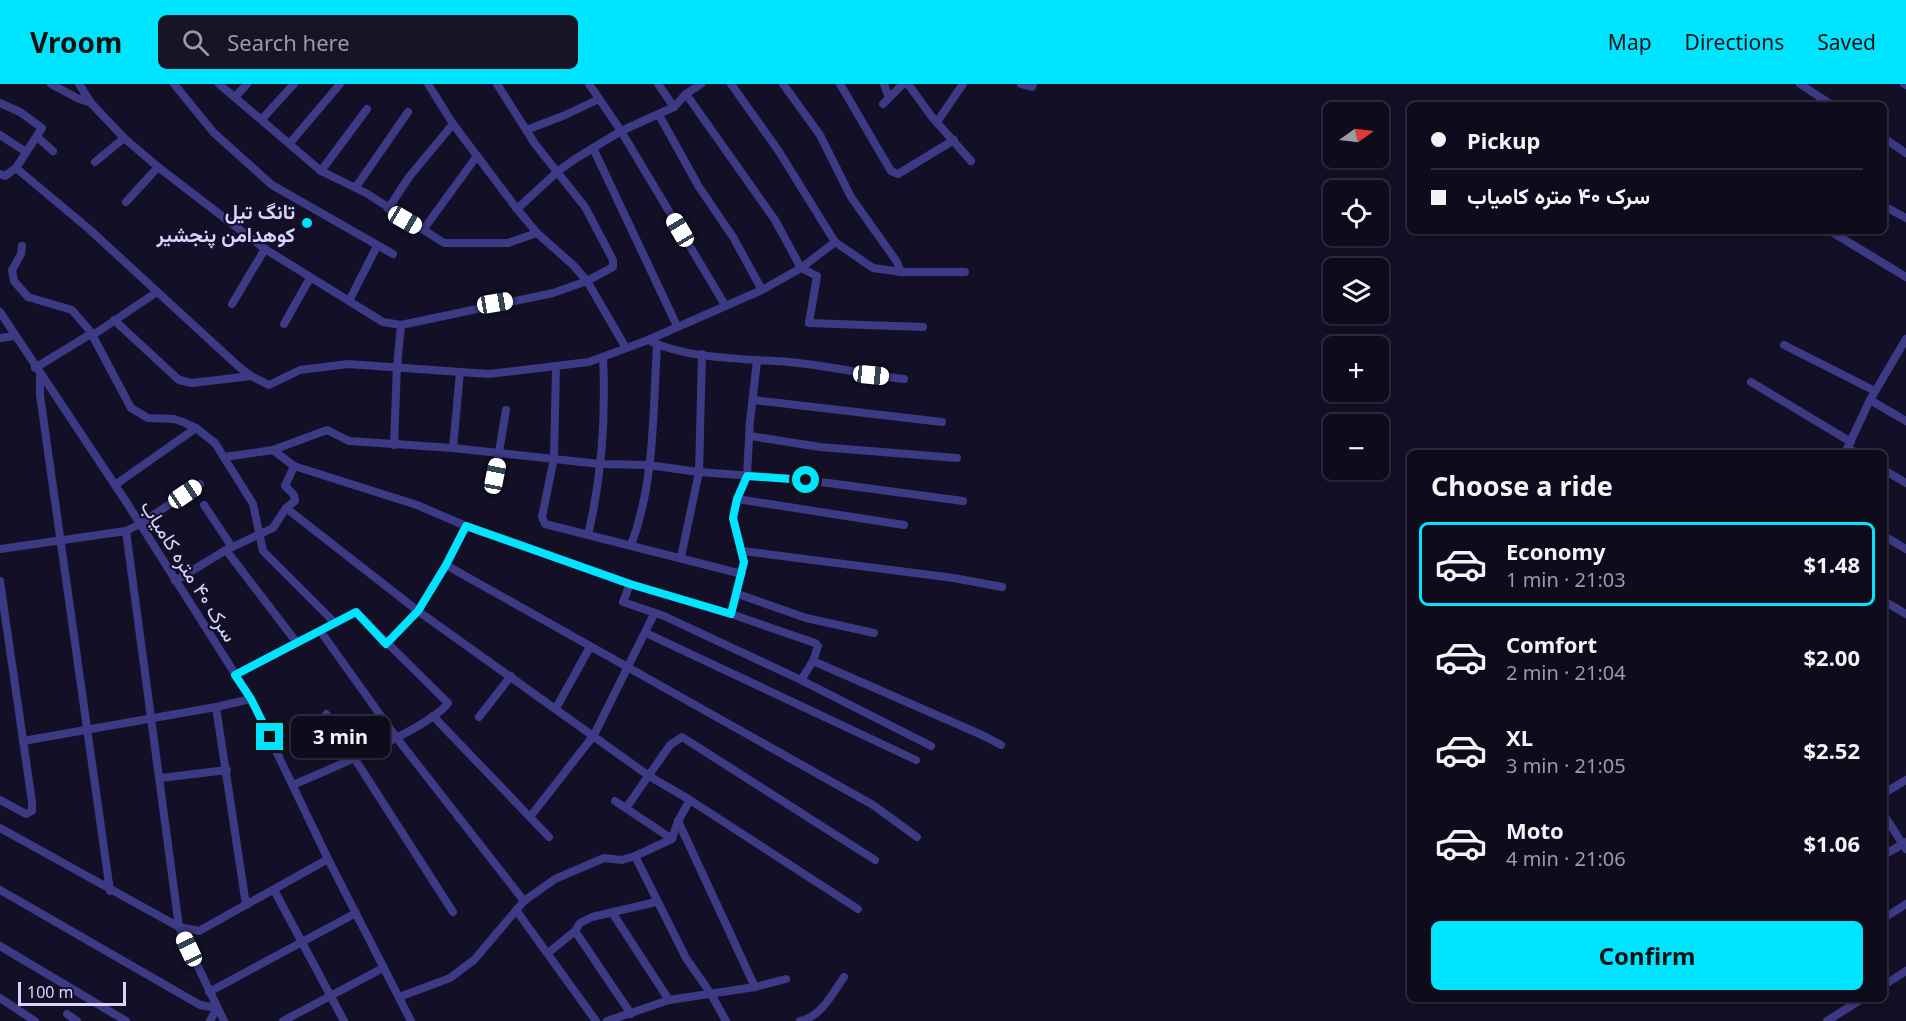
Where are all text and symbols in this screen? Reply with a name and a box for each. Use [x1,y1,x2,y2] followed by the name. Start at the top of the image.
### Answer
[158,15,578,69] search box
[30,23,122,61] text: Vroom
[179,26,212,59] icon: search
[227,27,350,57] text: Search here
[1608,28,1652,56] text: Map
[1685,28,1784,56] text: Directions
[1817,28,1876,56] text: Saved
[1323,102,1389,168] north arrow
[1323,102,1389,480] map controls
[1467,125,1540,155] text: Pickup
[1323,180,1389,246] button: locate
[1467,180,1650,210] text: سرک ۴۰ متره کامیاب
[156,198,295,249] place label: تانگ تیل کوهدامن پنجشیر
[385,203,425,237] car
[663,210,697,250] car
[300,216,314,230] marker: تانگ تیل کوهدامن پنجشیر
[1323,258,1389,324] button: layers
[476,291,514,315] car
[1323,336,1389,402] button: +
[852,364,890,386] car
[1323,414,1389,480] button: −
[483,457,507,495] car
[792,466,819,493] route start
[1431,467,1613,504] text: Choose a ride
[165,476,205,512] car
[135,495,244,647] street label: سرک ۴۰ متره کامیاب
[1506,536,1605,566] text: Economy
[1434,537,1488,591] icon: car
[1803,549,1860,579] text: $1.48
[1506,566,1626,593] text: 1 min · 21:03
[1506,629,1597,659] text: Comfort
[1434,630,1488,684] icon: car
[1803,642,1860,672] text: $2.00
[1506,659,1626,686] text: 2 min · 21:04
[291,716,390,758] callout: 3 min
[1506,722,1533,752] text: XL
[256,723,283,750] route end
[313,723,368,750] text: 3 min
[1434,723,1488,777] icon: car
[1803,735,1860,765] text: $2.52
[1506,752,1626,779] text: 3 min · 21:05
[1506,815,1564,845] text: Moto
[1434,816,1488,870] icon: car
[1803,828,1860,858] text: $1.06
[1506,845,1626,872] text: 4 min · 21:06
[1431,921,1863,990] button: Confirm
[173,929,205,969] car
[18,979,126,1006] scale bar
[27,981,74,1003] text: 100 m

